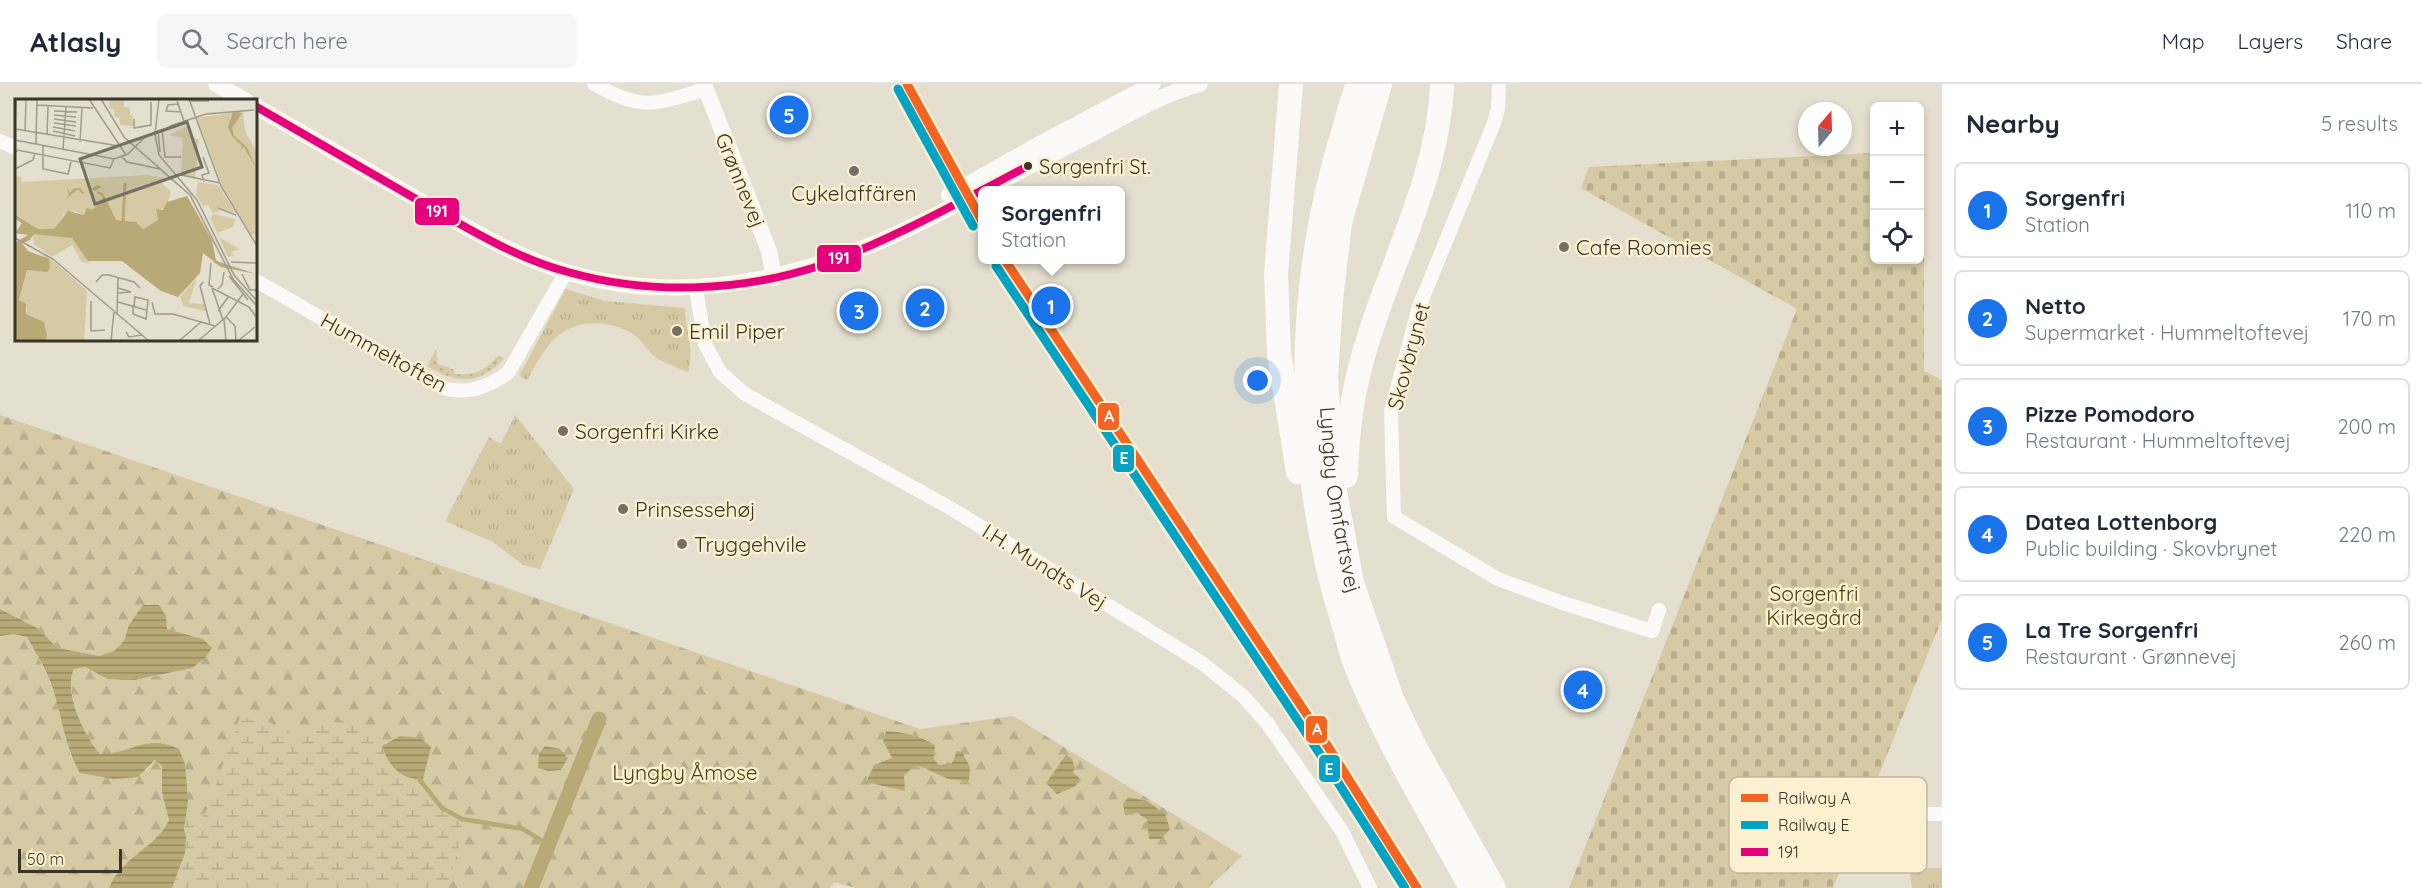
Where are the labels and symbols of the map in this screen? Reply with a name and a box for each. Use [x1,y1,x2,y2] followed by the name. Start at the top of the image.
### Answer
[770,93,808,138] pin: 5
[15,99,256,340] inset map
[1798,102,1852,156] north arrow
[710,129,772,231] street label: Grønnevej
[1039,154,1151,179] place label: Sorgenfri St.
[1022,160,1034,172] marker: Sorgenfri St.
[847,164,861,178] marker: Cykelaffären
[791,180,917,206] place label: Cykelaffären
[414,197,460,226] line badge: 191
[426,201,448,221] text: 191
[1576,234,1712,260] place label: Cafe Roomies
[1557,240,1571,254] marker: Cafe Roomies
[816,244,862,273] line badge: 191
[828,248,850,268] text: 191
[1032,284,1070,328] pin: 1
[906,286,944,330] pin: 2
[840,288,878,334] pin: 3
[1381,299,1435,413] street label: Skovbrynet
[316,307,452,397] street label: Hummeltoften
[689,318,785,344] place label: Emil Piper
[670,324,684,338] marker: Emil Piper
[1243,366,1272,395] your location
[1097,402,1120,431] line badge: A
[1104,406,1115,426] text: A
[1315,406,1367,596] street label: Lyngby Omfartsvej
[575,418,719,444] place label: Sorgenfri Kirke
[556,424,570,438] marker: Sorgenfri Kirke
[1112,444,1135,473] line badge: E
[1119,448,1129,468] text: E
[635,496,756,522] place label: Prinsessehøj
[616,502,630,516] marker: Prinsessehøj
[978,517,1112,615] street label: I.H. Mundts Vej
[694,531,807,557] place label: Tryggehvile
[675,537,689,551] marker: Tryggehvile
[1766,580,1862,630] park label: Sorgenfri Kirkegård
[1564,668,1602,712] pin: 4
[1305,715,1328,744] line badge: A
[1312,719,1323,739] text: A
[1318,754,1341,783] line badge: E
[612,759,758,785] park label: Lyngby Åmose
[1324,759,1334,779] text: E
[1729,777,1927,873] legend
[1778,788,1851,808] text: Railway A
[1778,815,1850,835] text: Railway E
[1778,842,1799,862] text: 191
[18,846,122,874] scale bar

